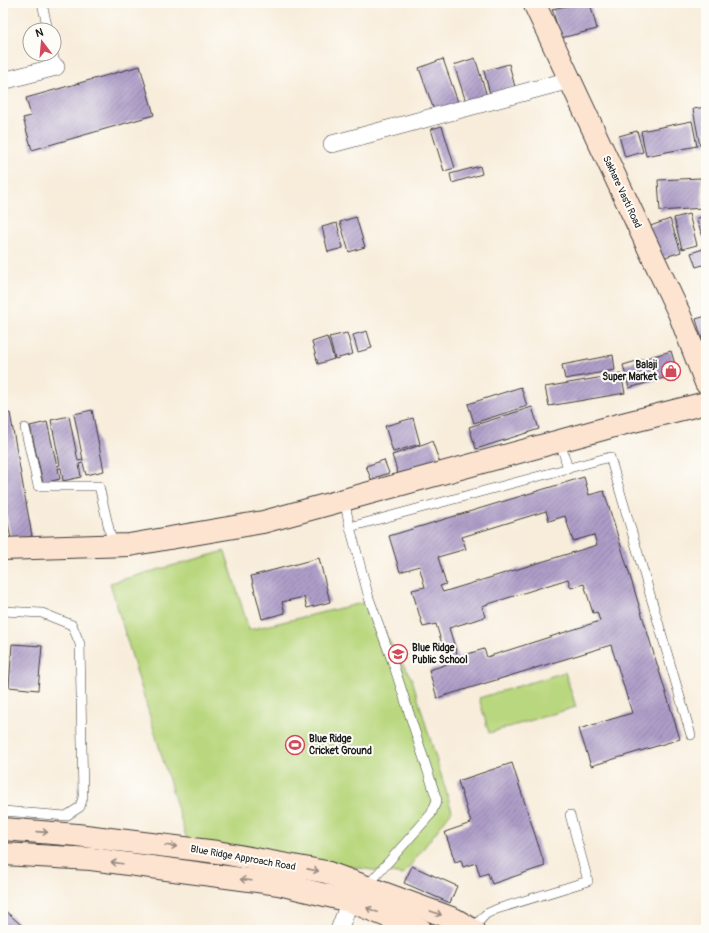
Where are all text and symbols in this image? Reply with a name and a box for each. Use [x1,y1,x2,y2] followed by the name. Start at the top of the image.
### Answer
[22,22,62,62] north arrow
[34,25,45,40] text: N
[600,154,644,230] street label: Sakhare Vasti Road
[602,359,658,383] place label: Balaji Super Market
[660,360,682,382] shop icon: Balaji Super Market
[412,642,468,666] place label: Blue Ridge Public School
[387,643,409,665] school or university icon: Blue Ridge Public School
[309,733,372,757] place label: Blue Ridge Cricket Ground
[284,734,306,756] sports icon: Blue Ridge Cricket Ground
[35,829,48,836] one-way arrow
[164,842,177,850] one-way arrow
[189,843,297,873] street label: Blue Ridge Approach Road
[111,859,124,867] one-way arrow
[306,866,319,874] one-way arrow
[240,876,253,883] one-way arrow
[367,905,379,913] one-way arrow
[429,909,441,917] one-way arrow

